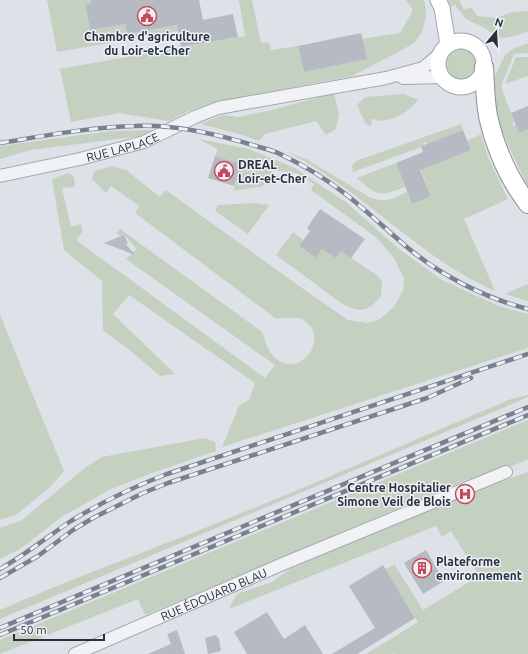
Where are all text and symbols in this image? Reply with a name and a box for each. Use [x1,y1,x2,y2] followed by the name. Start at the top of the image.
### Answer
[136,5,158,27] public building icon: Chambre d'agriculture du Loir-et-Cher
[476,12,516,52] north arrow
[493,16,505,29] text: N
[84,30,210,57] place label: Chambre d'agriculture du Loir-et-Cher
[85,129,161,164] street label: RUE LAPLACE
[238,158,307,185] place label: DREAL Loir-et-Cher
[213,160,235,182] public building icon: DREAL Loir-et-Cher
[337,481,451,508] place label: Centre Hospitalier Simone Veil de Blois
[454,483,476,505] hospital icon: Centre Hospitalier Simone Veil de Blois
[436,555,522,582] place label: Plateforme environnement
[411,557,433,579] building icon: Plateforme environnement
[158,565,269,623] street label: RUE ÉDOUARD BLAU
[14,616,104,642] scale bar
[20,623,47,636] text: 50 m

